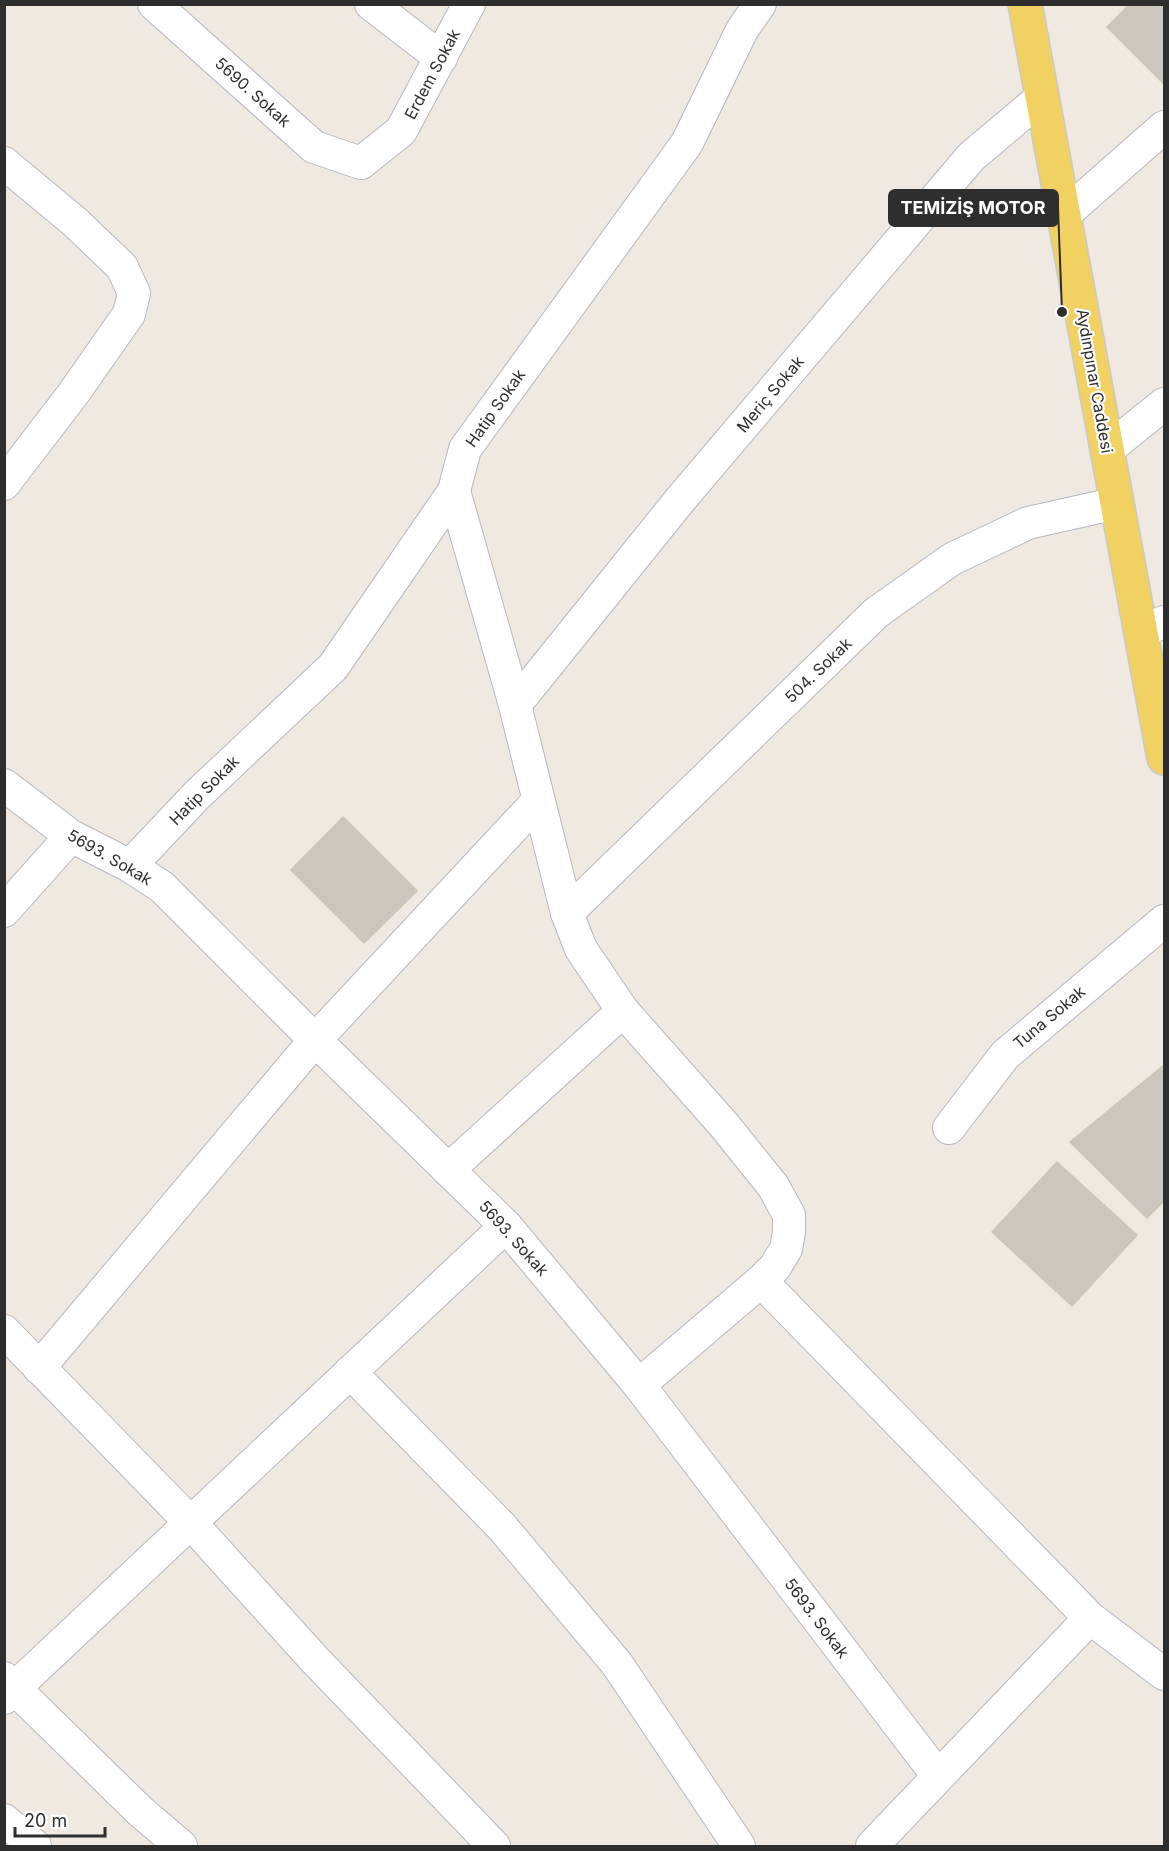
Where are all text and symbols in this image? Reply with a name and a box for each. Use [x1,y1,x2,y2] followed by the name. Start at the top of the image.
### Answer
[400,25,464,123] street label: Erdem Sokak
[211,53,295,131] street label: 5690. Sokak
[889,190,1058,226] callout: TEMİZİŞ MOTOR
[900,197,1046,218] text: TEMİZİŞ MOTOR
[1072,307,1118,455] street label: Aydınpınar Caddesi
[732,351,808,436] street label: Meriç Sokak
[461,365,529,451] street label: Hatip Sokak
[780,633,856,707] street label: 504. Sokak
[165,751,243,829] street label: Hatip Sokak
[64,825,156,889] street label: 5693. Sokak
[1009,981,1089,1053] street label: Tuna Sokak
[475,1196,553,1280] street label: 5693. Sokak
[781,1574,854,1662] street label: 5693. Sokak
[15,1800,105,1838] scale bar
[24,1810,67,1831] text: 20 m

